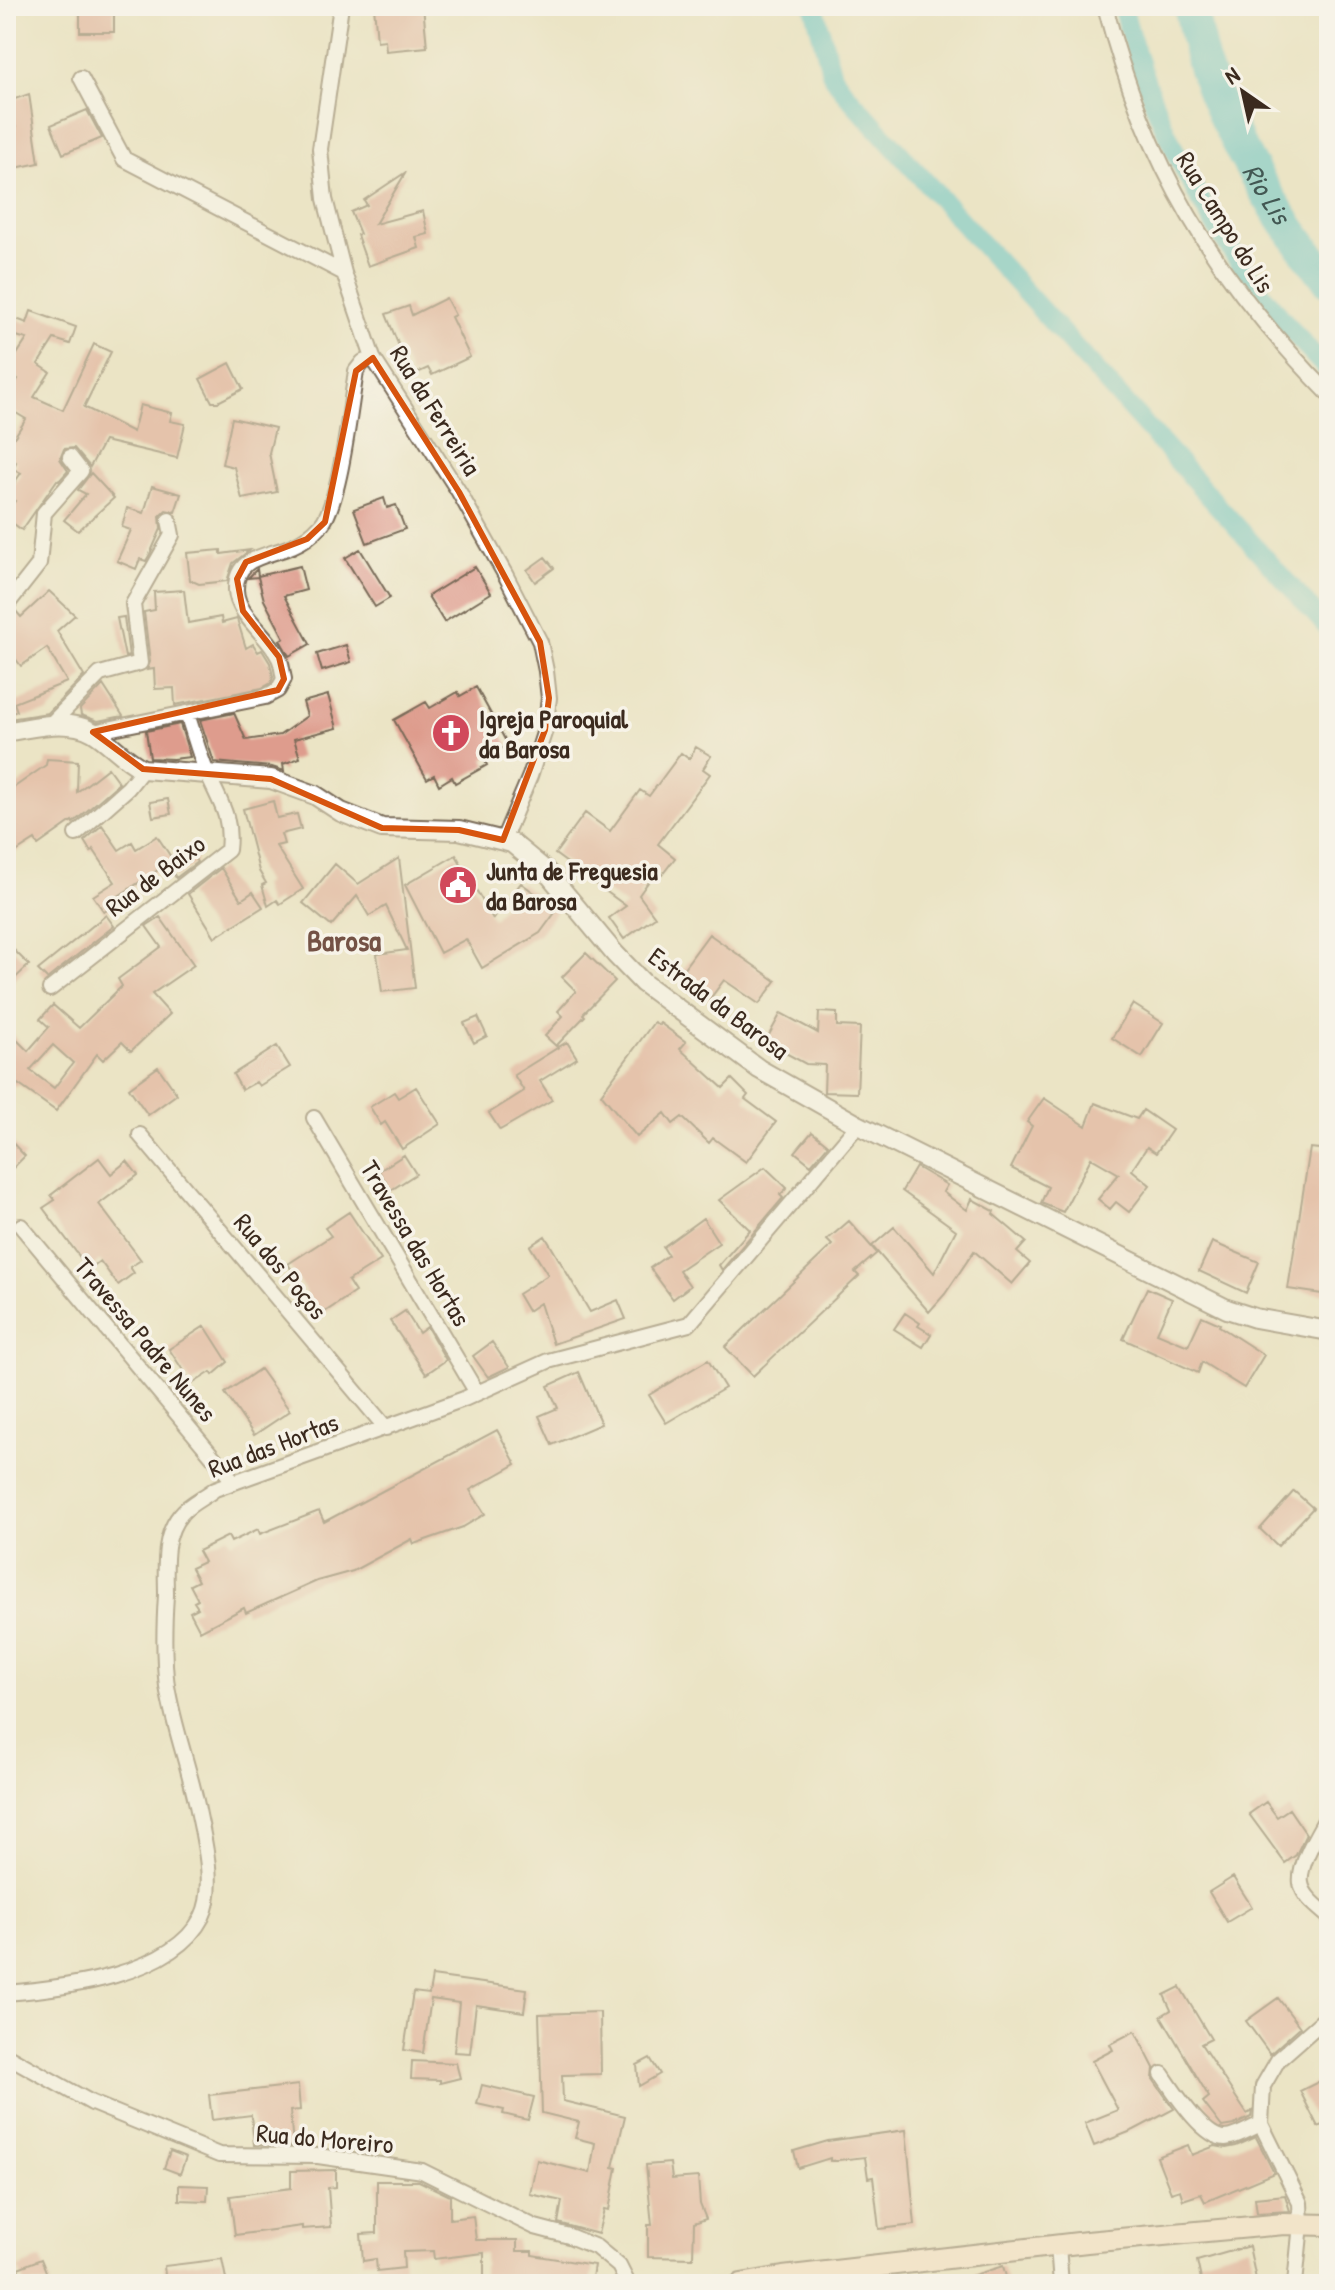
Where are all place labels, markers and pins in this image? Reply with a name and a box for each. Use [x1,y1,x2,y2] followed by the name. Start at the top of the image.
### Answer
[479,701,629,766] place label: Igreja Paroquial da Barosa
[430,712,472,754] church icon: Igreja Paroquial da Barosa
[486,853,659,918] place label: Junta de Freguesia da Barosa
[437,864,479,906] public building icon: Junta de Freguesia da Barosa

